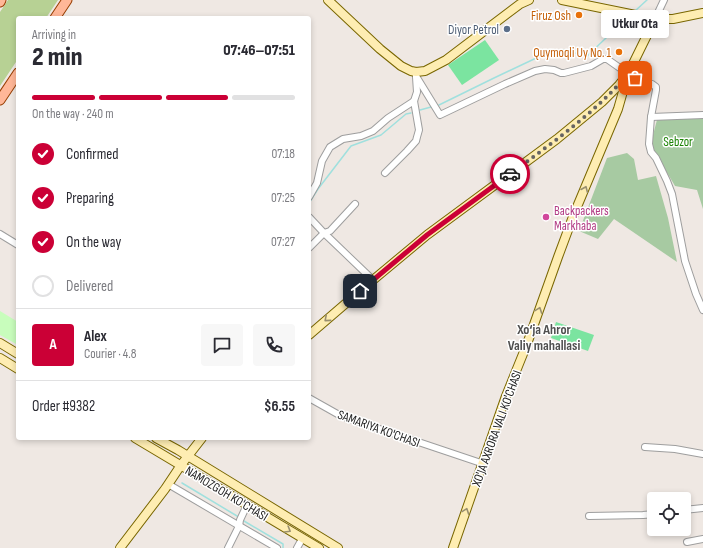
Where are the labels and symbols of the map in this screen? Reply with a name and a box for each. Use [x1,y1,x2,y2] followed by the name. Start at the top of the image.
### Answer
[531,8,571,24] place label: Firuz Osh
[574,10,584,20] marker: Firuz Osh
[601,10,669,38] callout: Utkur Ota
[448,22,499,38] place label: Diyor Petrol
[502,24,512,34] marker: Diyor Petrol
[533,45,611,61] place label: Quymoqli Uy No. 1
[614,47,624,57] marker: Quymoqli Uy No. 1
[618,61,652,95] pin
[663,134,693,150] park label: Sebzor
[490,154,530,194] courier
[580,185,588,193] one-way arrow
[554,203,609,234] place label: Backpackers Markhaba
[541,212,551,222] marker: Backpackers Markhaba
[343,274,377,308] pin
[534,307,543,314] one-way arrow
[324,315,332,322] one-way arrow
[508,321,580,354] district label: Xo‘ja Ahror Valiy mahallasi
[468,368,525,490] street label: XO'JA AXRORA VALI KO'CHASI
[335,407,422,451] street label: SAMARIYA KO'CHASI
[182,463,271,525] street label: NAMOZGOH KO'CHASI
[461,508,470,515] one-way arrow
[284,526,291,533] one-way arrow

